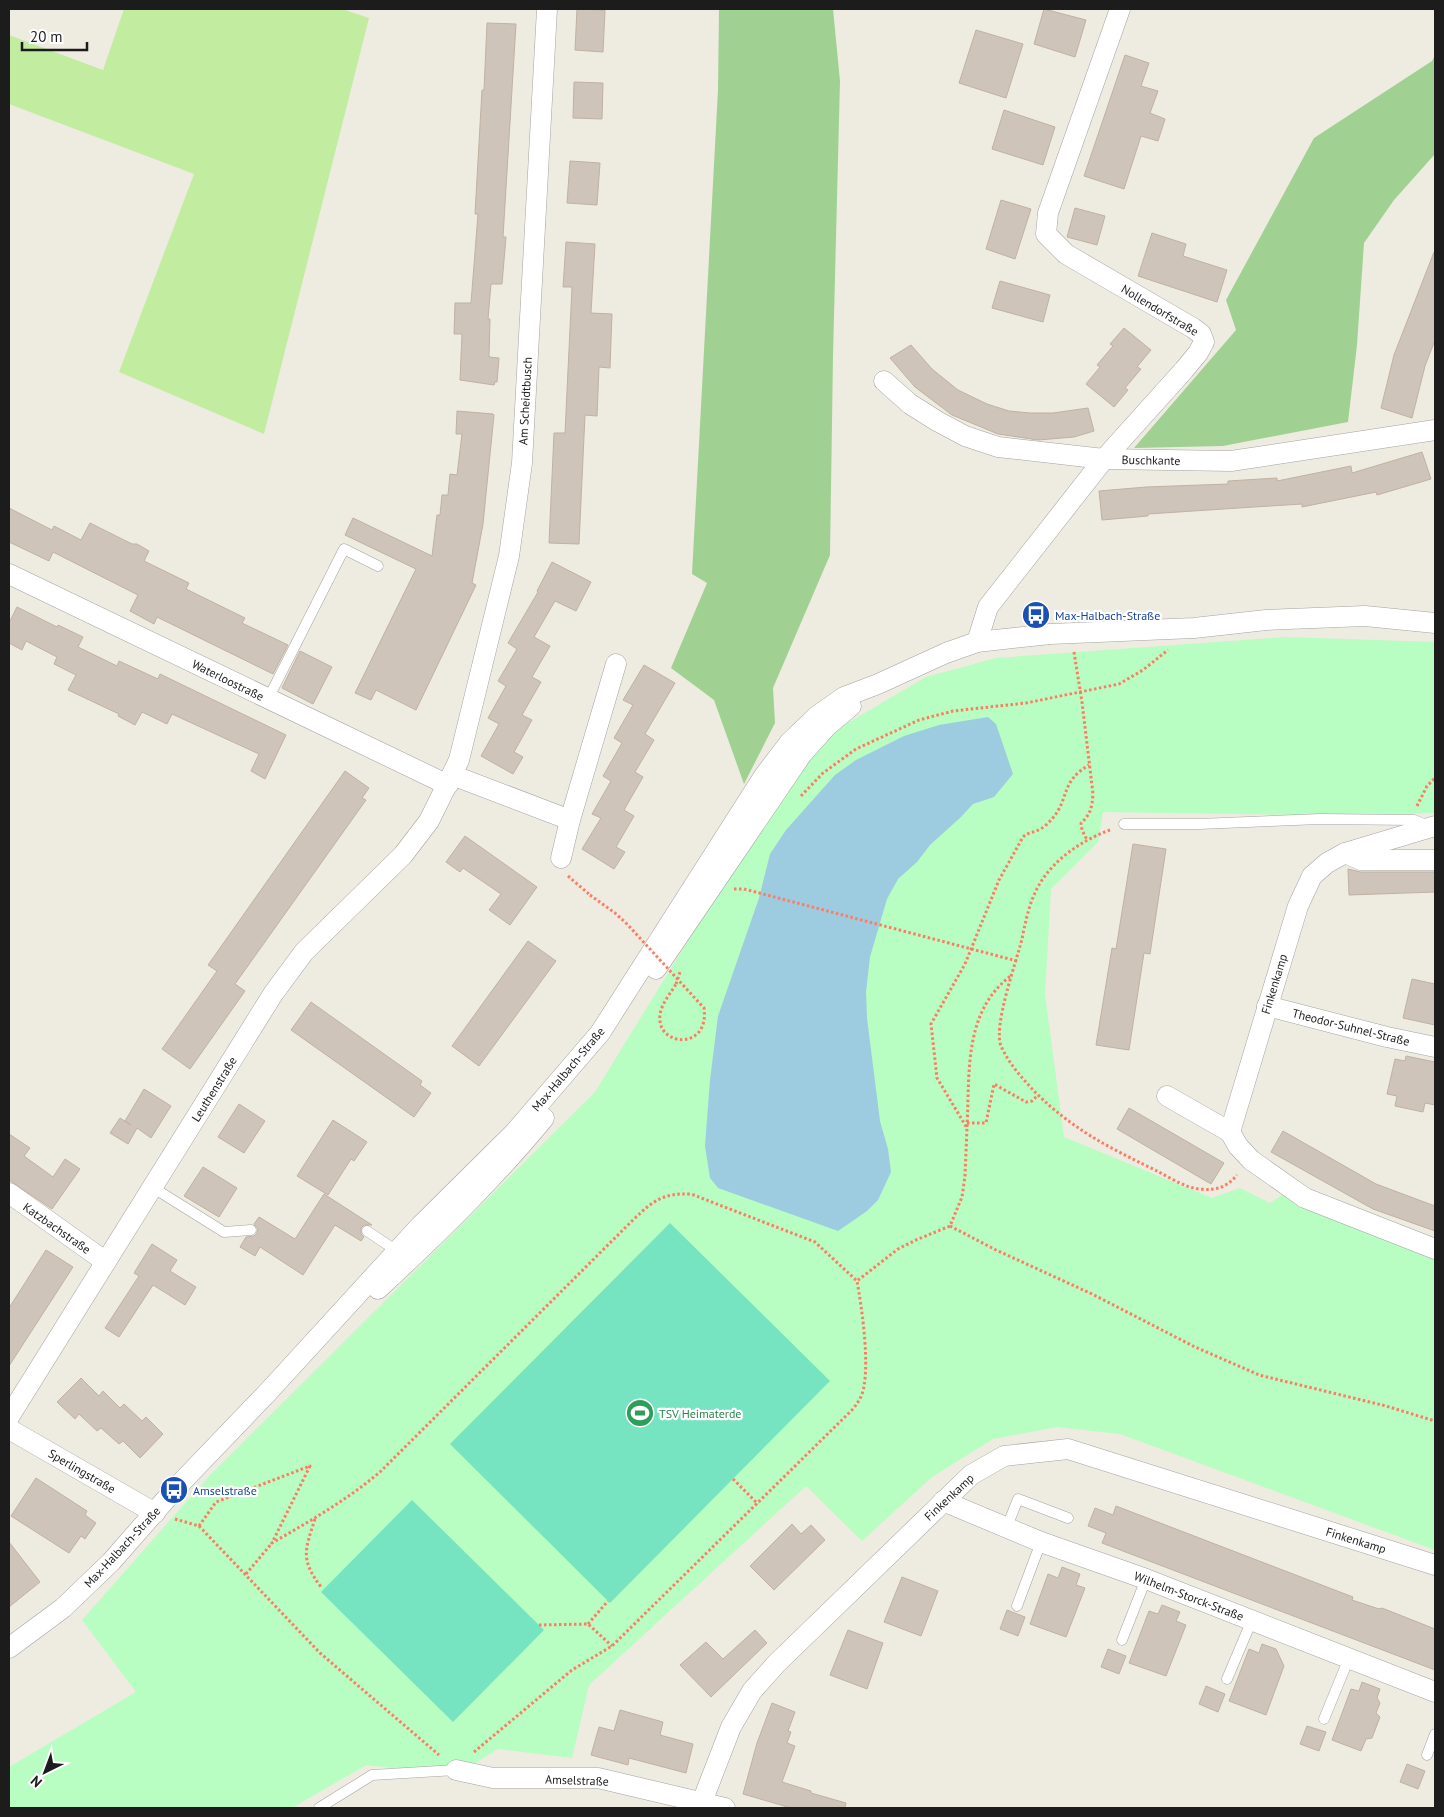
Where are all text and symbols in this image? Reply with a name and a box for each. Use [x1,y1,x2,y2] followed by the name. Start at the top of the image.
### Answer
[22,20,88,52] scale bar
[30,27,63,46] text: 20 m
[1119,281,1201,339] street label: Nollendorfstraße
[515,357,535,445] street label: Am Scheidtbusch
[1121,452,1181,468] street label: Buschkante
[1021,600,1051,630] bus stop icon: Max-Halbach-Straße
[1055,608,1160,623] place label: Max-Halbach-Straße
[190,656,266,704] street label: Waterloostraße
[1258,952,1290,1016] street label: Finkenkamp
[1291,1005,1411,1049] street label: Theodor-Suhnel-Straße
[528,1024,608,1114] street label: Max-Halbach-Straße
[188,1054,240,1124] street label: Leuthenstraße
[20,1199,94,1257] street label: Katzbachstraße
[625,1398,655,1428] sports icon: TSV Heimaterde
[659,1406,741,1421] place label: TSV Heimaterde
[46,1446,118,1496] street label: Sperlingstraße
[921,1470,977,1524] street label: Finkenkamp
[159,1475,189,1505] bus stop icon: Amselstraße
[193,1483,257,1498] place label: Amselstraße
[81,1503,163,1591] street label: Max-Halbach-Straße
[1324,1524,1388,1556] street label: Finkenkamp
[1132,1568,1246,1624] street label: Wilhelm-Storck-Straße
[20,1747,70,1797] north arrow
[545,1771,609,1789] street label: Amselstraße
[27,1772,46,1791] text: N

